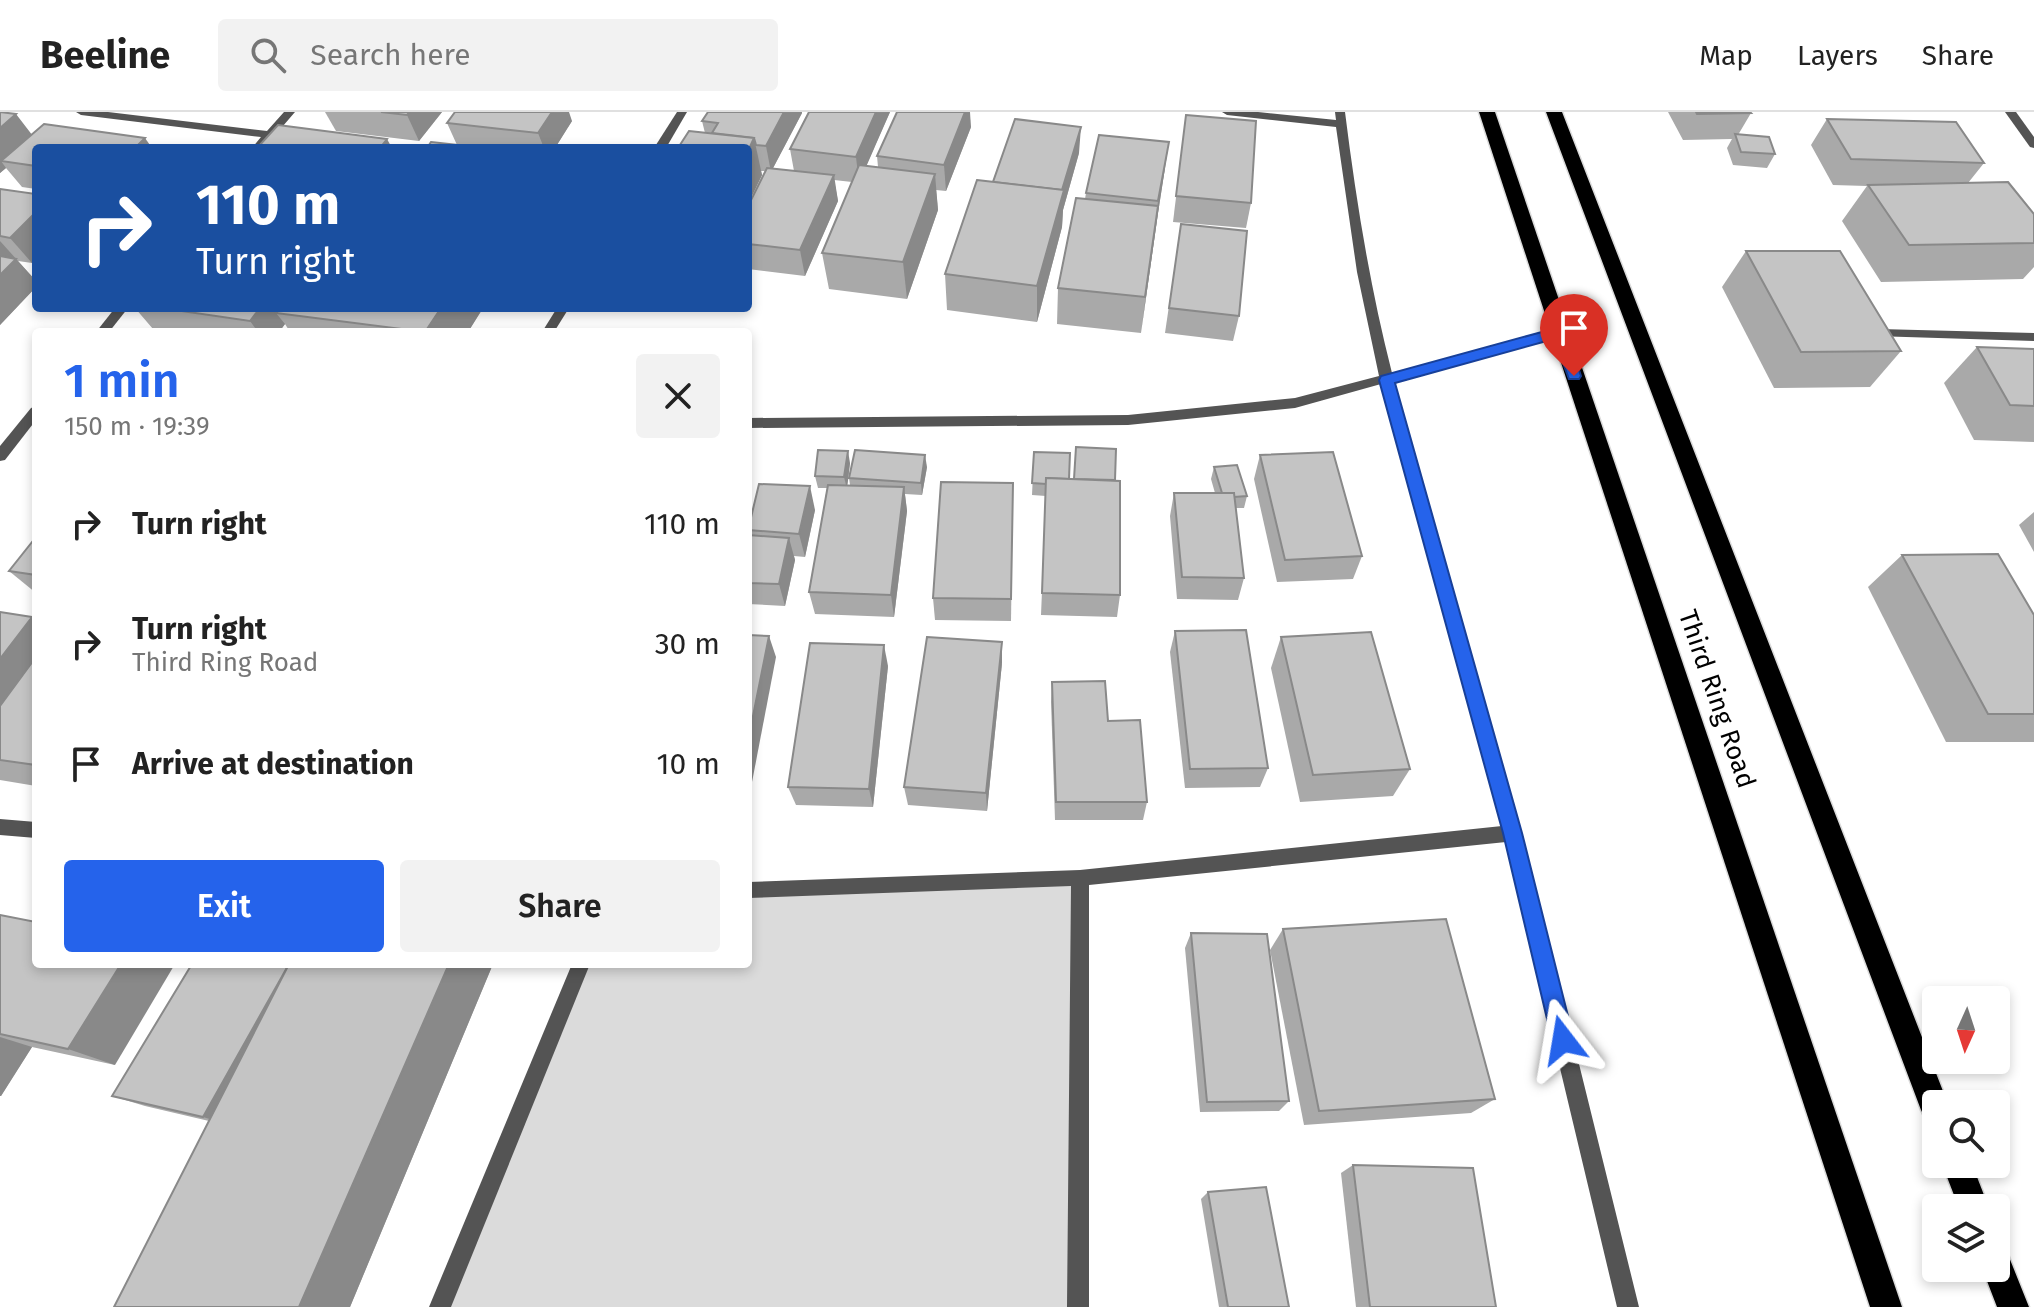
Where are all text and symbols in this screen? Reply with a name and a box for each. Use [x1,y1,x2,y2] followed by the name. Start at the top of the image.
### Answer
[218,19,778,91] search box
[40,32,170,78] text: Beeline
[246,33,290,77] icon: search
[310,37,471,73] text: Search here
[1699,39,1753,72] text: Map
[1797,39,1878,72] text: Layers
[1922,39,1994,72] text: Share
[196,172,340,239] text: 110 m
[64,176,168,280] icon: right
[196,240,356,284] text: Turn right
[1540,294,1608,376] pin
[1552,306,1596,350] icon: arrive
[64,352,180,410] text: 1 min
[636,354,720,438] button: close
[64,411,210,442] text: 150 m · 19:39
[64,502,108,546] icon: right
[132,506,267,542] text: Turn right
[644,506,720,542] text: 110 m
[1672,606,1762,792] street label: Third Ring Road
[132,611,267,647] text: Turn right
[64,622,108,666] icon: right
[655,626,720,662] text: 30 m
[132,647,318,678] text: Third Ring Road
[64,742,108,786] icon: arrive
[132,746,414,782] text: Arrive at destination
[657,746,720,782] text: 10 m
[64,860,384,952] button: Exit
[400,860,720,952] button: Share
[1922,986,2010,1074] north arrow
[1922,986,2010,1282] map controls
[1521,998,1605,1082] position arrow
[1922,1090,2010,1178] button: search
[1922,1194,2010,1282] button: layers

